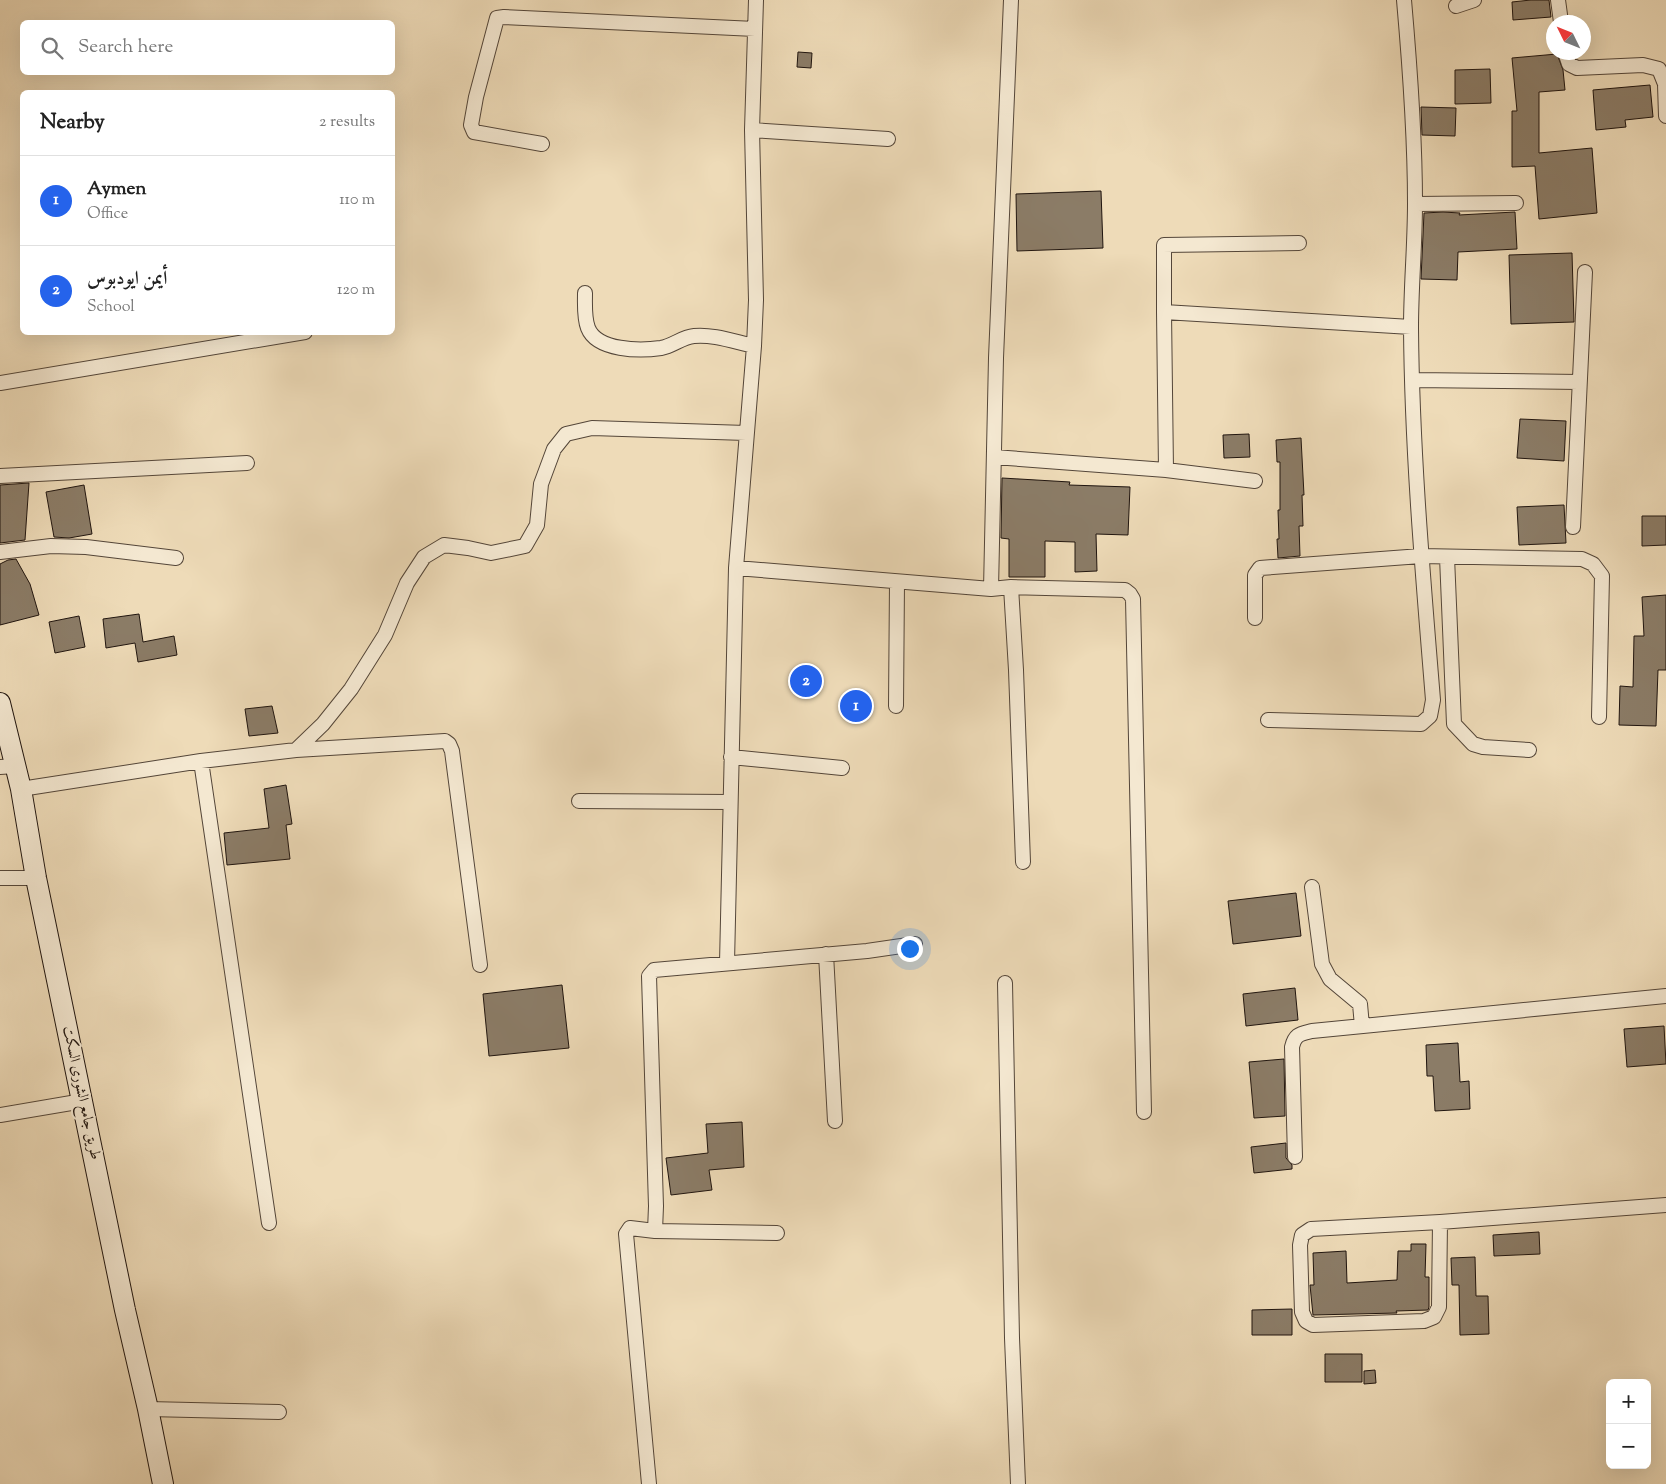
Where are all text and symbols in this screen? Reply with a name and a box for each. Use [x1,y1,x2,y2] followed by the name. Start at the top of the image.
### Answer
[1546,15,1591,60] north arrow
[20,20,395,75] search box
[38,34,66,62] icon: search
[78,34,173,61] text: Search here
[40,108,105,138] text: Nearby
[319,111,375,134] text: 2 results
[87,176,146,203] text: Aymen
[53,189,59,212] text: 1
[339,189,375,212] text: 110 m
[87,203,128,226] text: Office
[87,266,167,293] text: أيمن ايودبوس
[52,279,60,302] text: 2
[337,279,375,302] text: 120 m
[87,296,135,319] text: School
[790,662,822,700] pin: 2
[840,687,872,725] pin: 1
[897,936,923,962] your location
[55,1024,105,1162] street label: طريق جامع الشورى السكت
[1606,1379,1651,1469] map controls
[1606,1379,1651,1424] button: +
[1606,1424,1651,1469] button: −

